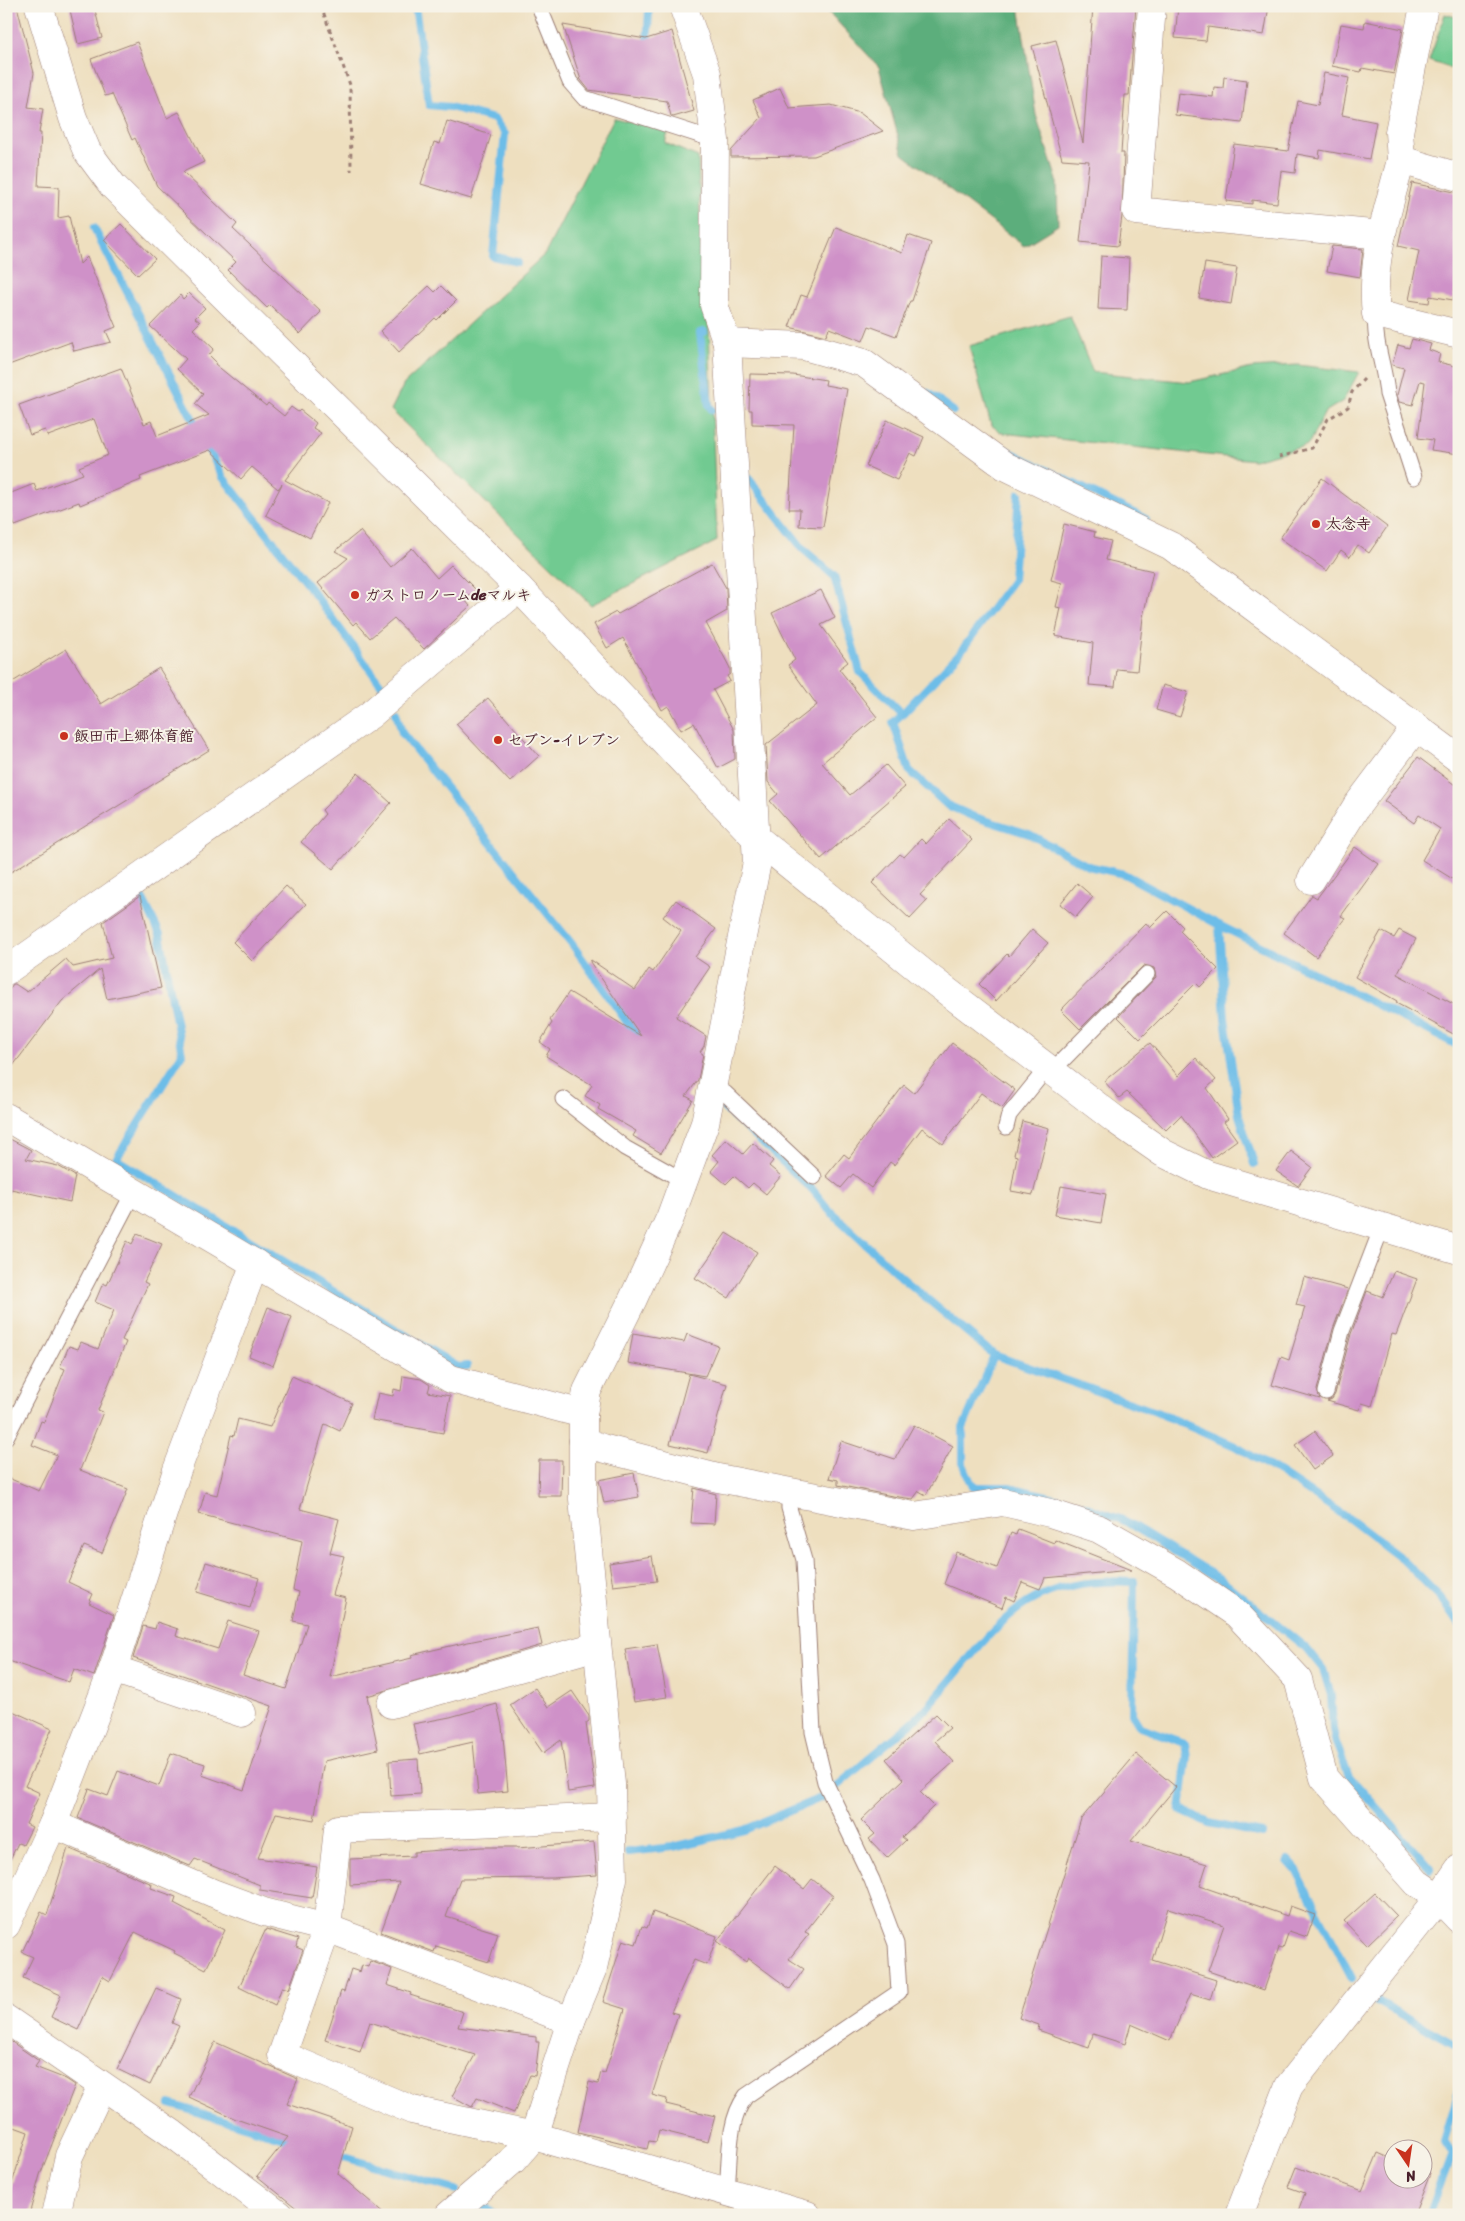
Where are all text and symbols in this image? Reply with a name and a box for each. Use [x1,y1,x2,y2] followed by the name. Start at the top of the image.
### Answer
[1326,511,1371,537] place label: 太念寺
[1310,518,1322,530] marker: 太念寺
[365,582,531,608] place label: ガストロノームdeマルキ
[349,589,361,601] marker: ガストロノームdeマルキ
[74,723,194,749] place label: 飯田市上郷体育館
[508,727,620,753] place label: セブン-イレブン
[58,730,70,742] marker: 飯田市上郷体育館
[492,734,504,746] marker: セブン-イレブン
[1382,2138,1432,2188] north arrow
[1403,2163,1419,2190] text: N

